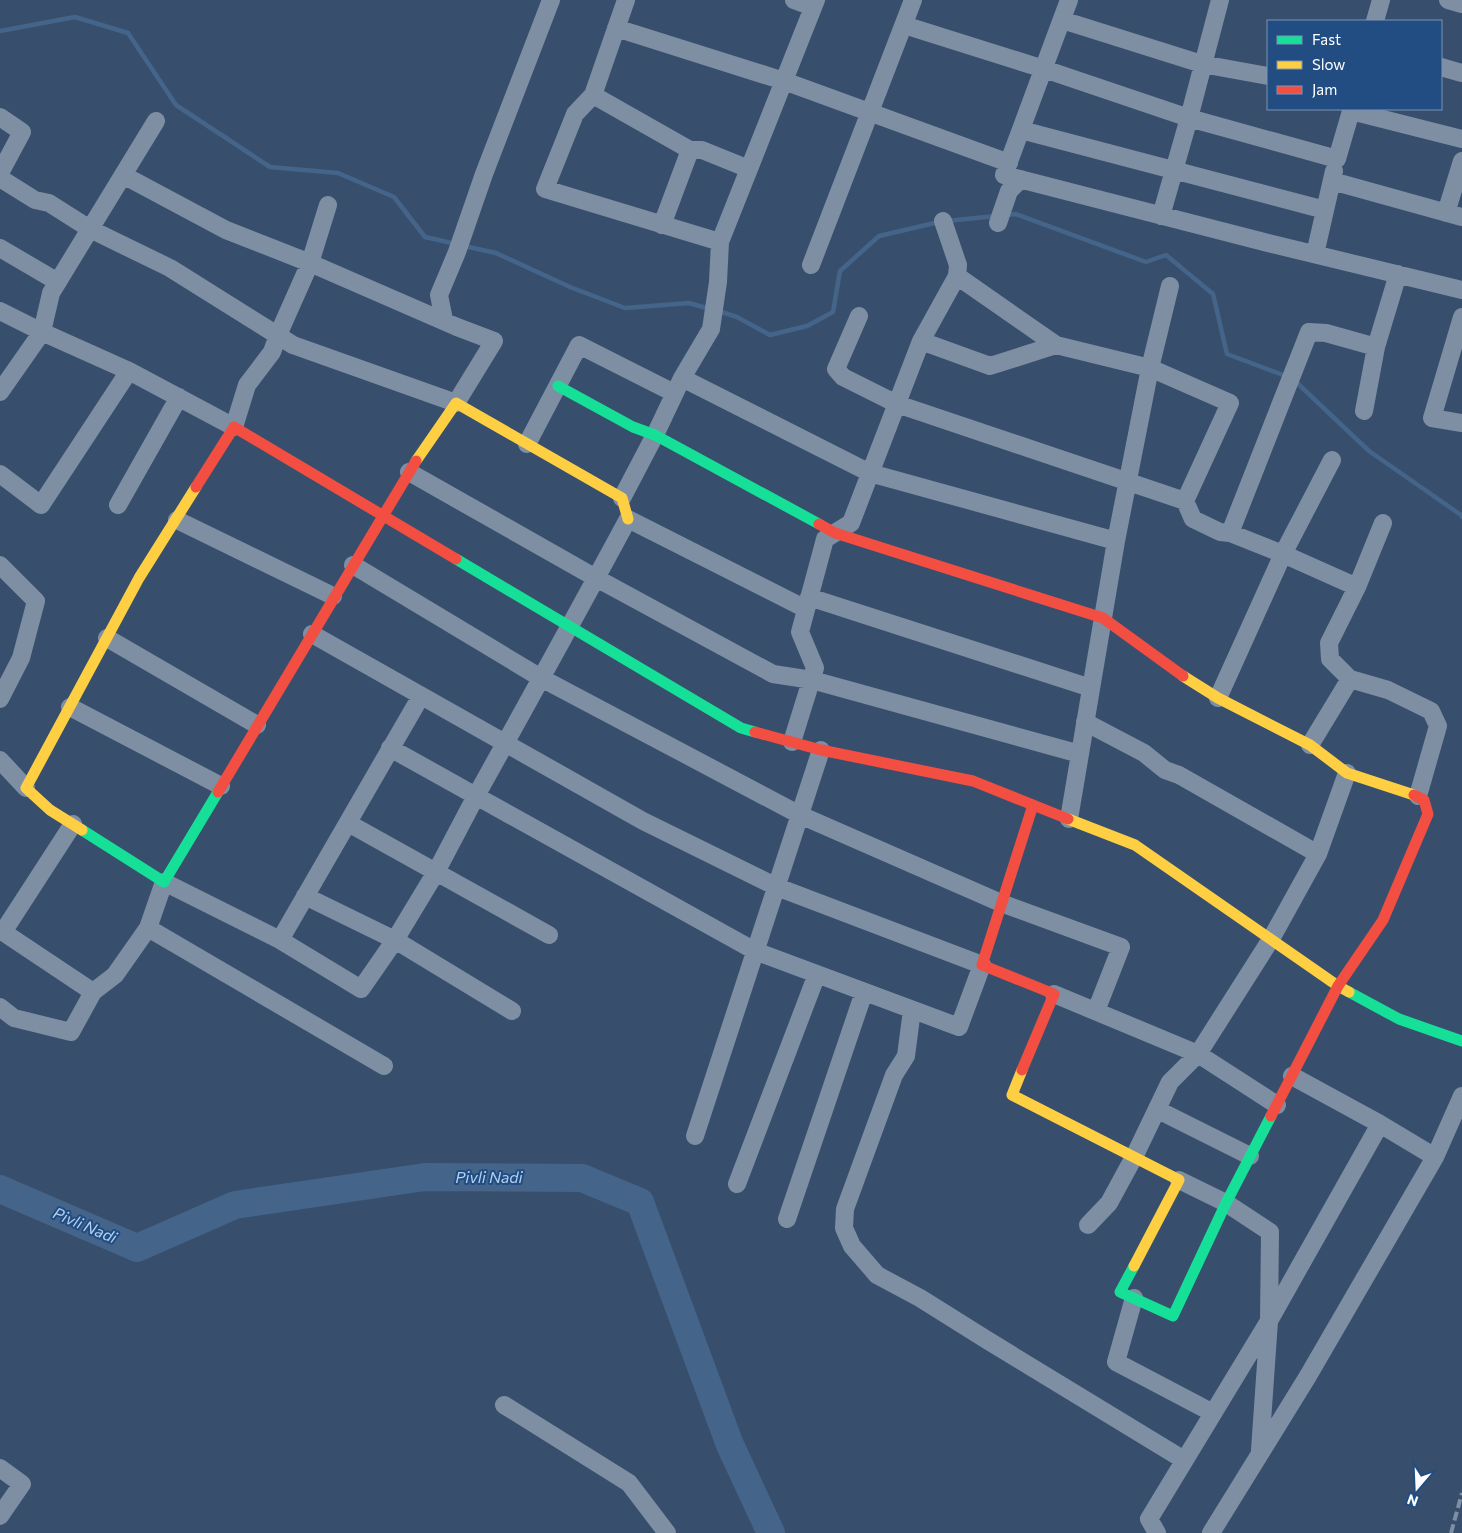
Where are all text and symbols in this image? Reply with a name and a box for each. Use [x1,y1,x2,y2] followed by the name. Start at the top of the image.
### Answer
[1267,20,1442,110] legend
[1312,30,1341,48] text: Fast
[1312,55,1345,73] text: Slow
[1312,80,1337,98] text: Jam
[455,1167,524,1186] water label: Pivli Nadi
[50,1203,121,1247] water label: Pivli Nadi
[1392,1463,1442,1513] north arrow
[1405,1491,1420,1511] text: N

